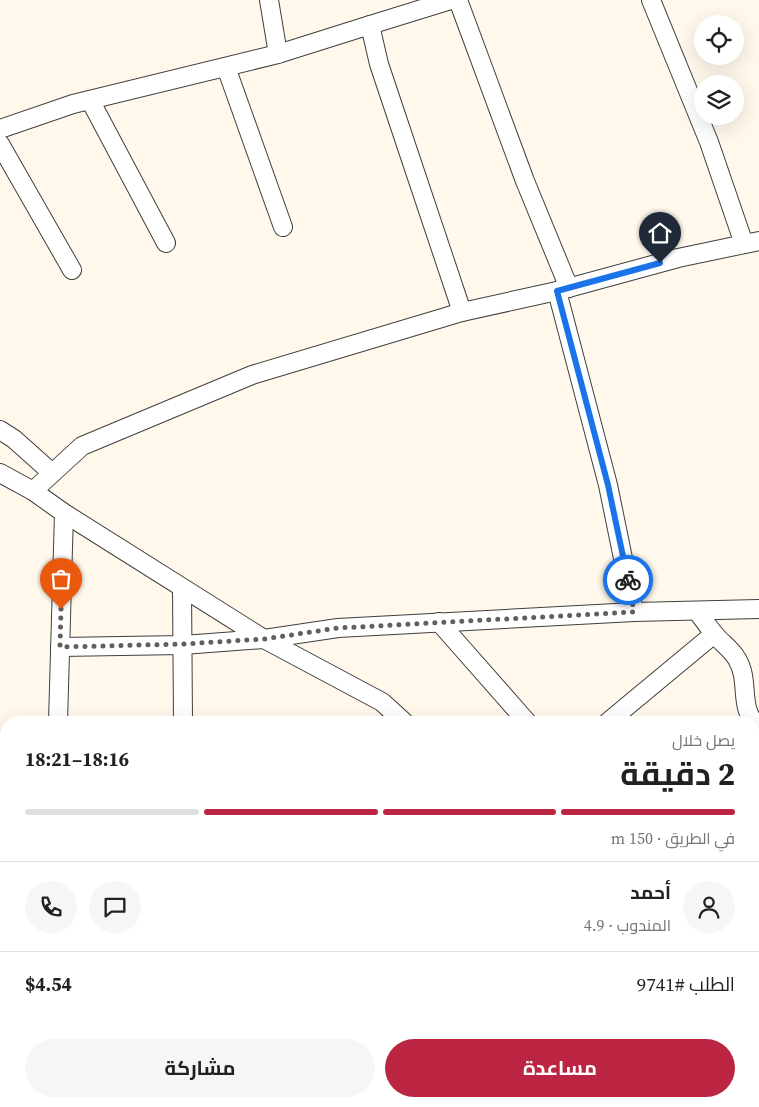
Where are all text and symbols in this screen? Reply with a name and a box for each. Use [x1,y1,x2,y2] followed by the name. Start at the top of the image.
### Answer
[694,15,744,125] map controls
[694,15,744,65] button: locate
[694,75,744,125] button: layers
[639,212,681,263] pin
[646,219,674,247] icon: home
[603,555,653,605] courier
[40,558,82,609] pin
[47,565,75,593] icon: bag
[614,566,642,594] icon: bike
[672,729,735,751] text: يصل خلال
[25,746,129,772] text: 18:16–18:21
[620,752,735,796] text: 2 دقيقة
[611,827,735,849] text: في الطريق · 150 m
[630,879,671,905] text: أحمد
[25,881,77,933] button: phone
[89,881,141,933] button: chat
[683,881,735,933] button: person
[584,914,671,936] text: المندوب · 4.9
[25,971,72,997] text: $4.54
[637,971,735,997] text: الطلب #9741
[25,1039,375,1097] button: مشاركة
[385,1039,735,1097] button: مساعدة

